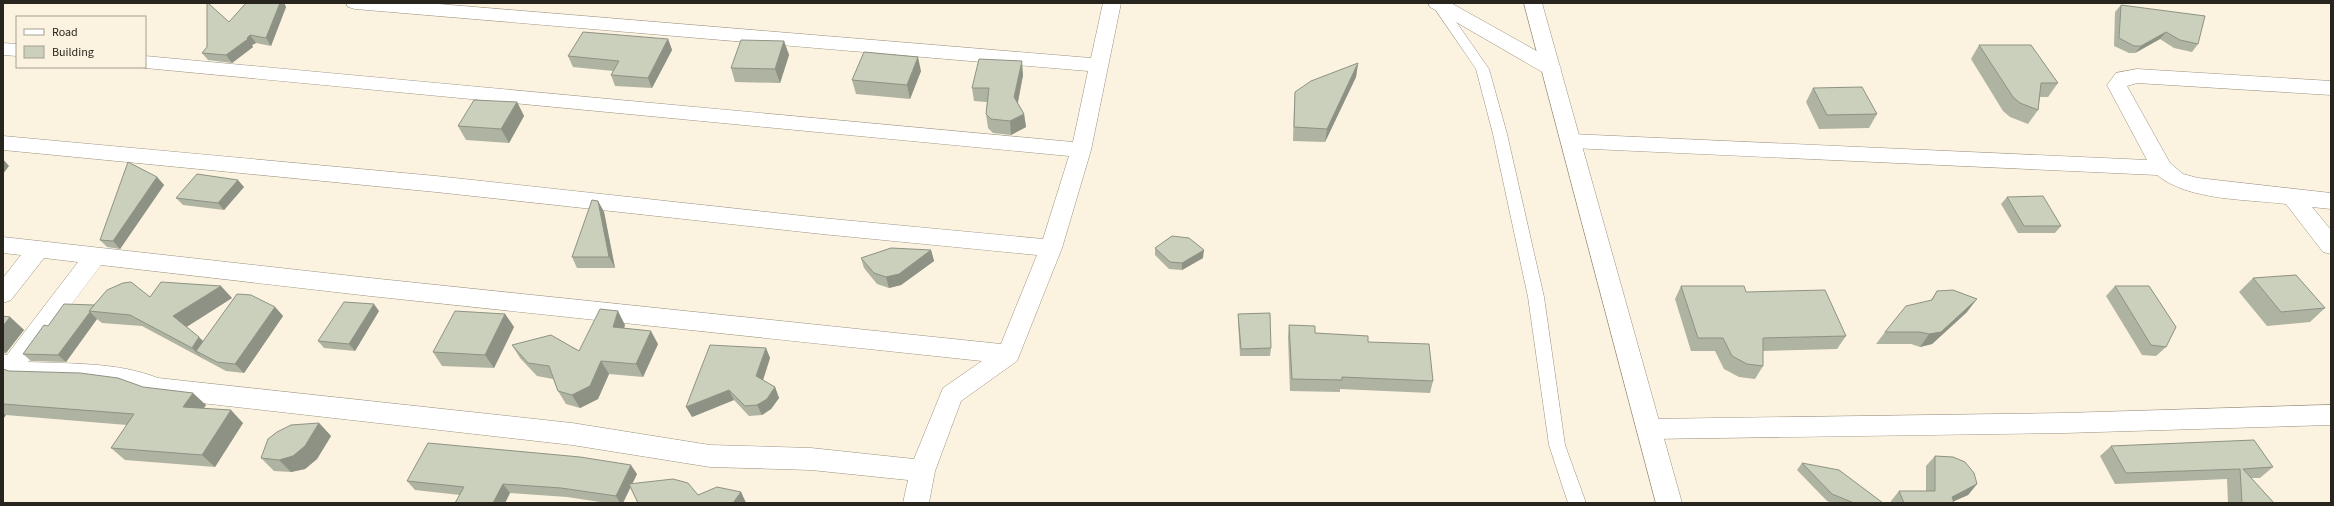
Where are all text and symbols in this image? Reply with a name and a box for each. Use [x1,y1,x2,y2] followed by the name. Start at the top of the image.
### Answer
[16,16,146,68] legend
[52,24,78,41] text: Road
[52,44,94,61] text: Building

